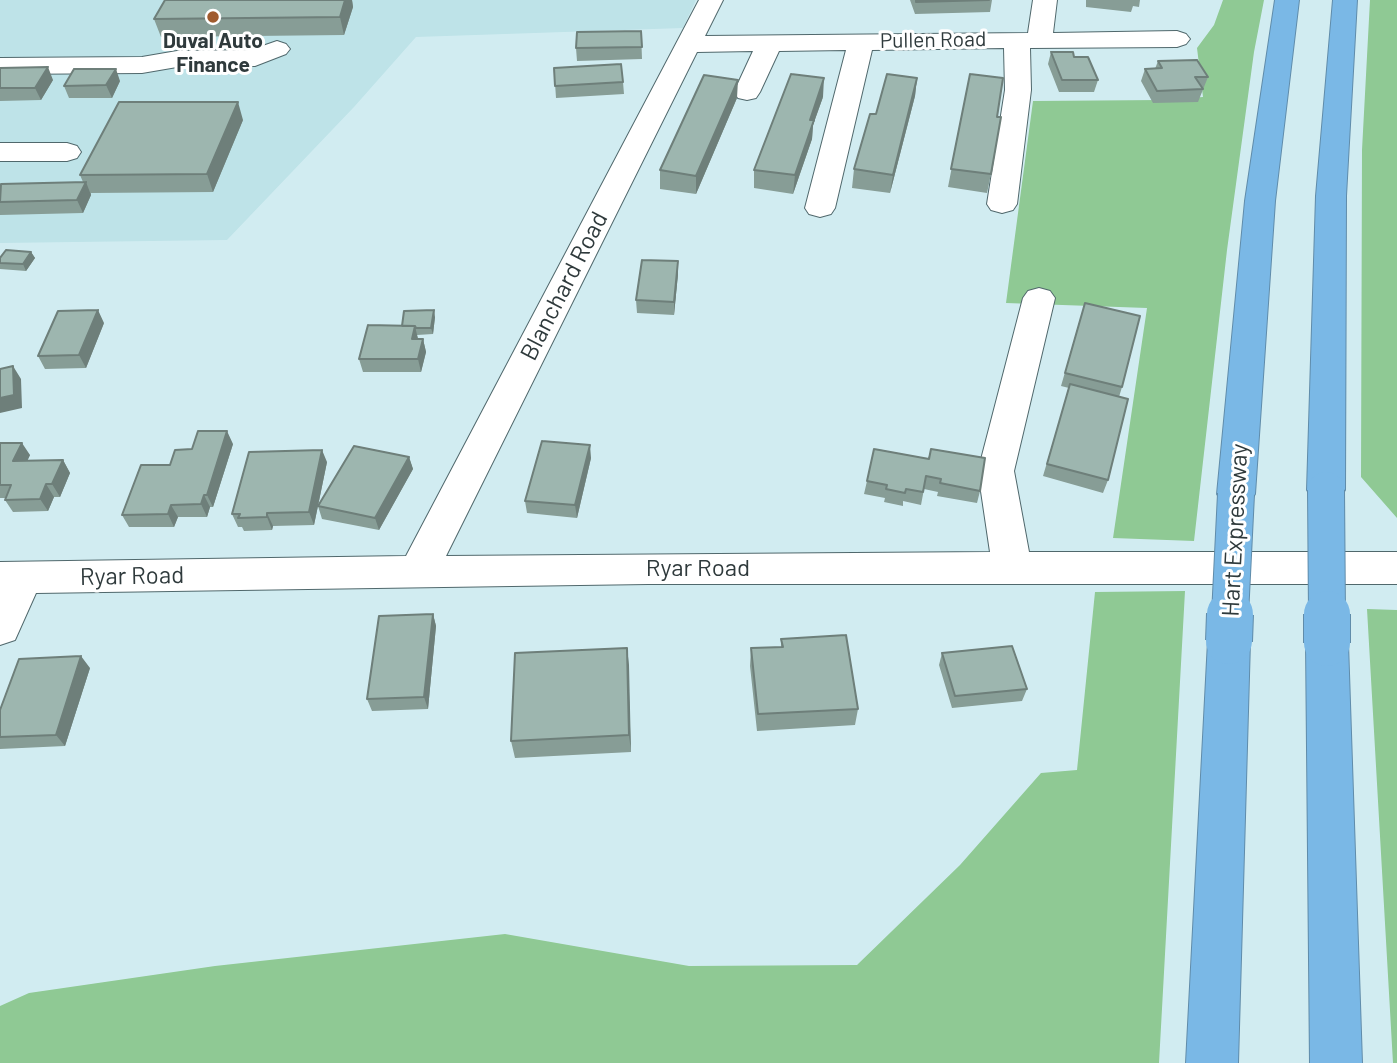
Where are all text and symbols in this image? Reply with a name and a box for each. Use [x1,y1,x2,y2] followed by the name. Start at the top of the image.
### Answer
[205,9,221,25] marker: Duval Auto Finance
[880,26,986,54] street label: Pullen Road
[163,28,263,78] place label: Duval Auto Finance
[514,207,614,365] street label: Blanchard Road
[1216,443,1254,617] street label: Hart Expressway
[646,554,750,582] street label: Ryar Road
[80,561,184,591] street label: Ryar Road

